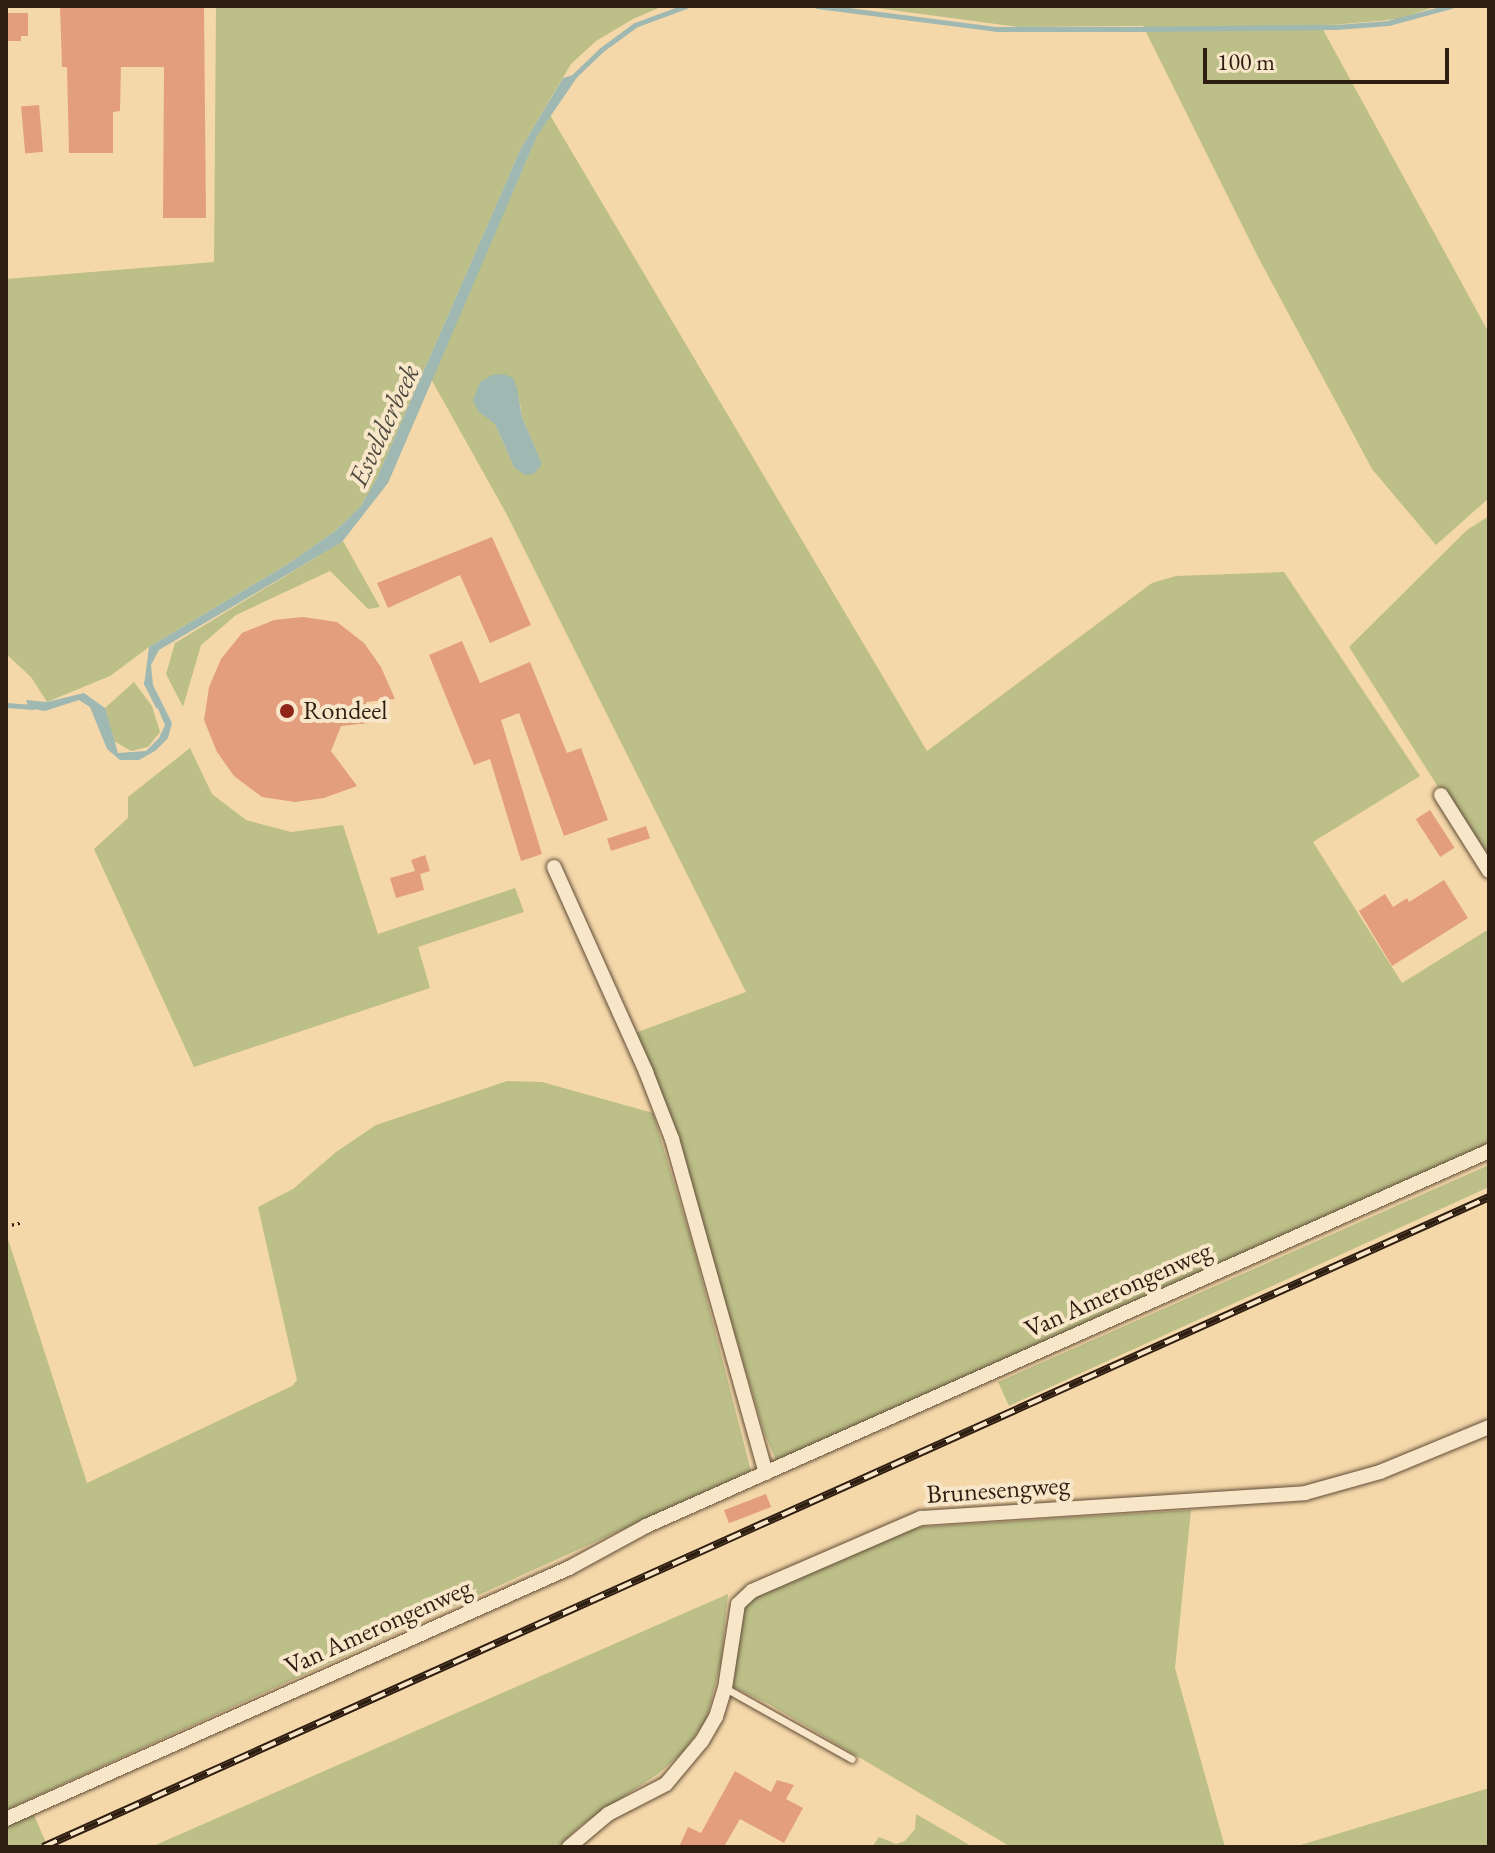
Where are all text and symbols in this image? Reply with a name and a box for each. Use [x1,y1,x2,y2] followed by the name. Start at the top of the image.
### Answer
[1207,32,1453,82] scale bar
[1217,46,1275,77] text: 100 m
[340,359,426,491] water label: Esvelderbeek
[303,695,388,727] place label: Rondeel
[278,702,296,720] marker: Rondeel
[1020,1235,1216,1345] street label: Van Amerongenweg
[925,1469,1071,1511] street label: Brunesengweg
[280,1572,476,1682] street label: Van Amerongenweg

